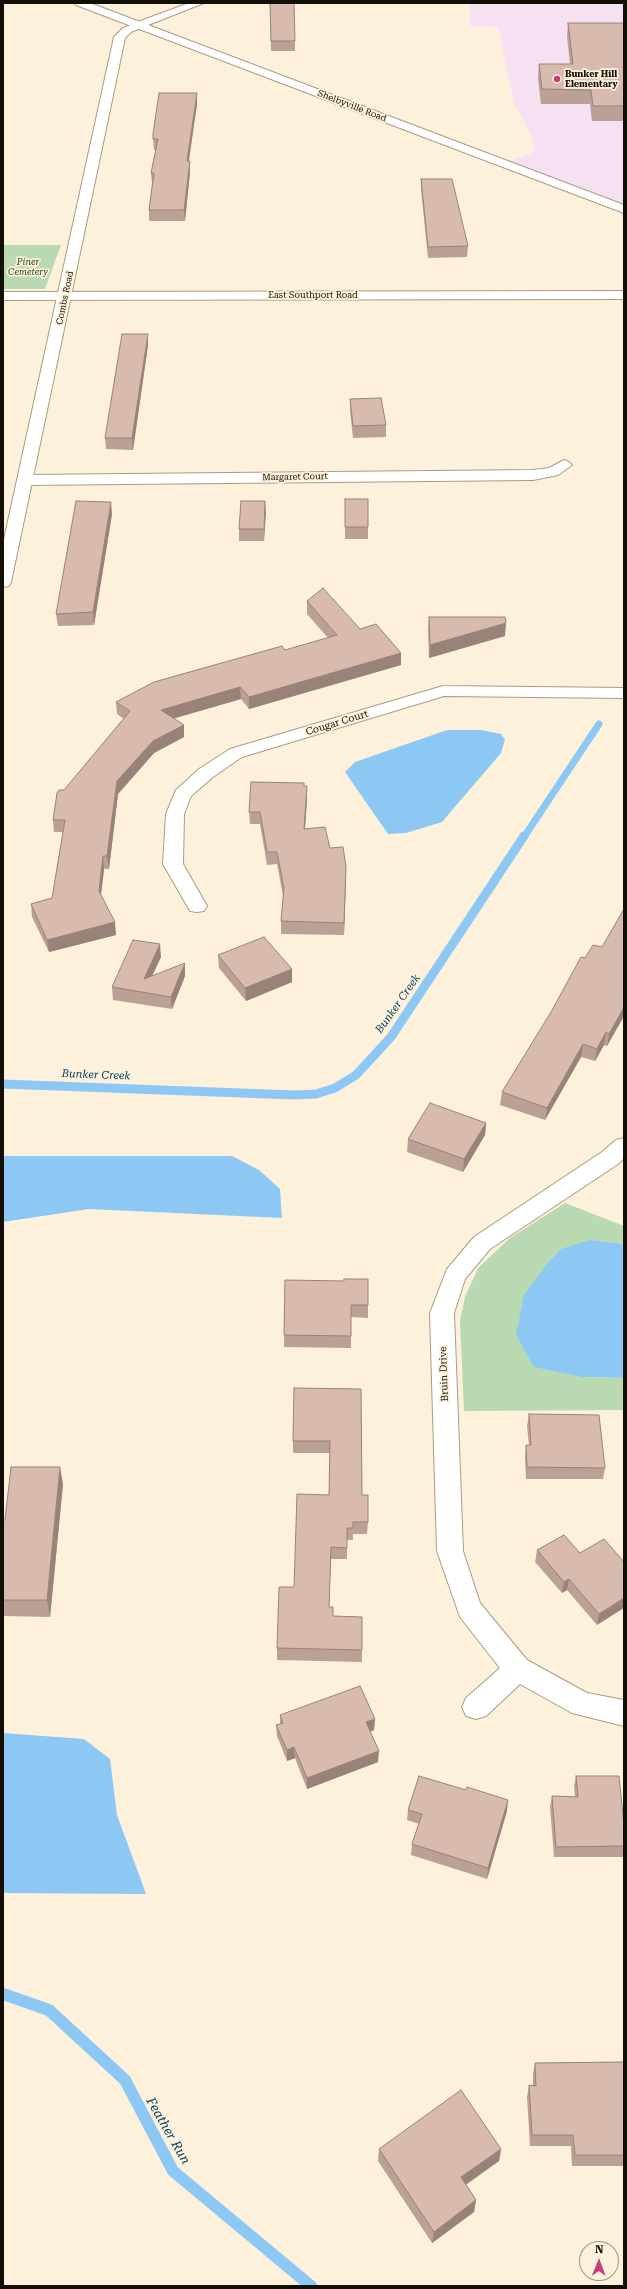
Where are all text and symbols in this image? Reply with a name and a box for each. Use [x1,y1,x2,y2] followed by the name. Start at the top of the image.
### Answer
[565,69,618,90] place label: Bunker Hill Elementary
[552,74,562,84] marker: Bunker Hill Elementary
[316,88,388,124] street label: Shelbyville Road
[8,257,48,278] park label: Piner Cemetery
[54,270,76,326] street label: Combs Road
[268,290,358,300] street label: East Southport Road
[262,471,328,483] street label: Margaret Court
[304,708,370,738] street label: Cougar Court
[373,972,423,1036] water label: Bunker Creek
[61,1067,131,1083] water label: Bunker Creek
[437,1346,451,1402] street label: Bruin Drive
[143,2095,193,2167] water label: Feather Run
[579,2241,619,2281] north arrow
[595,2243,604,2256] text: N

